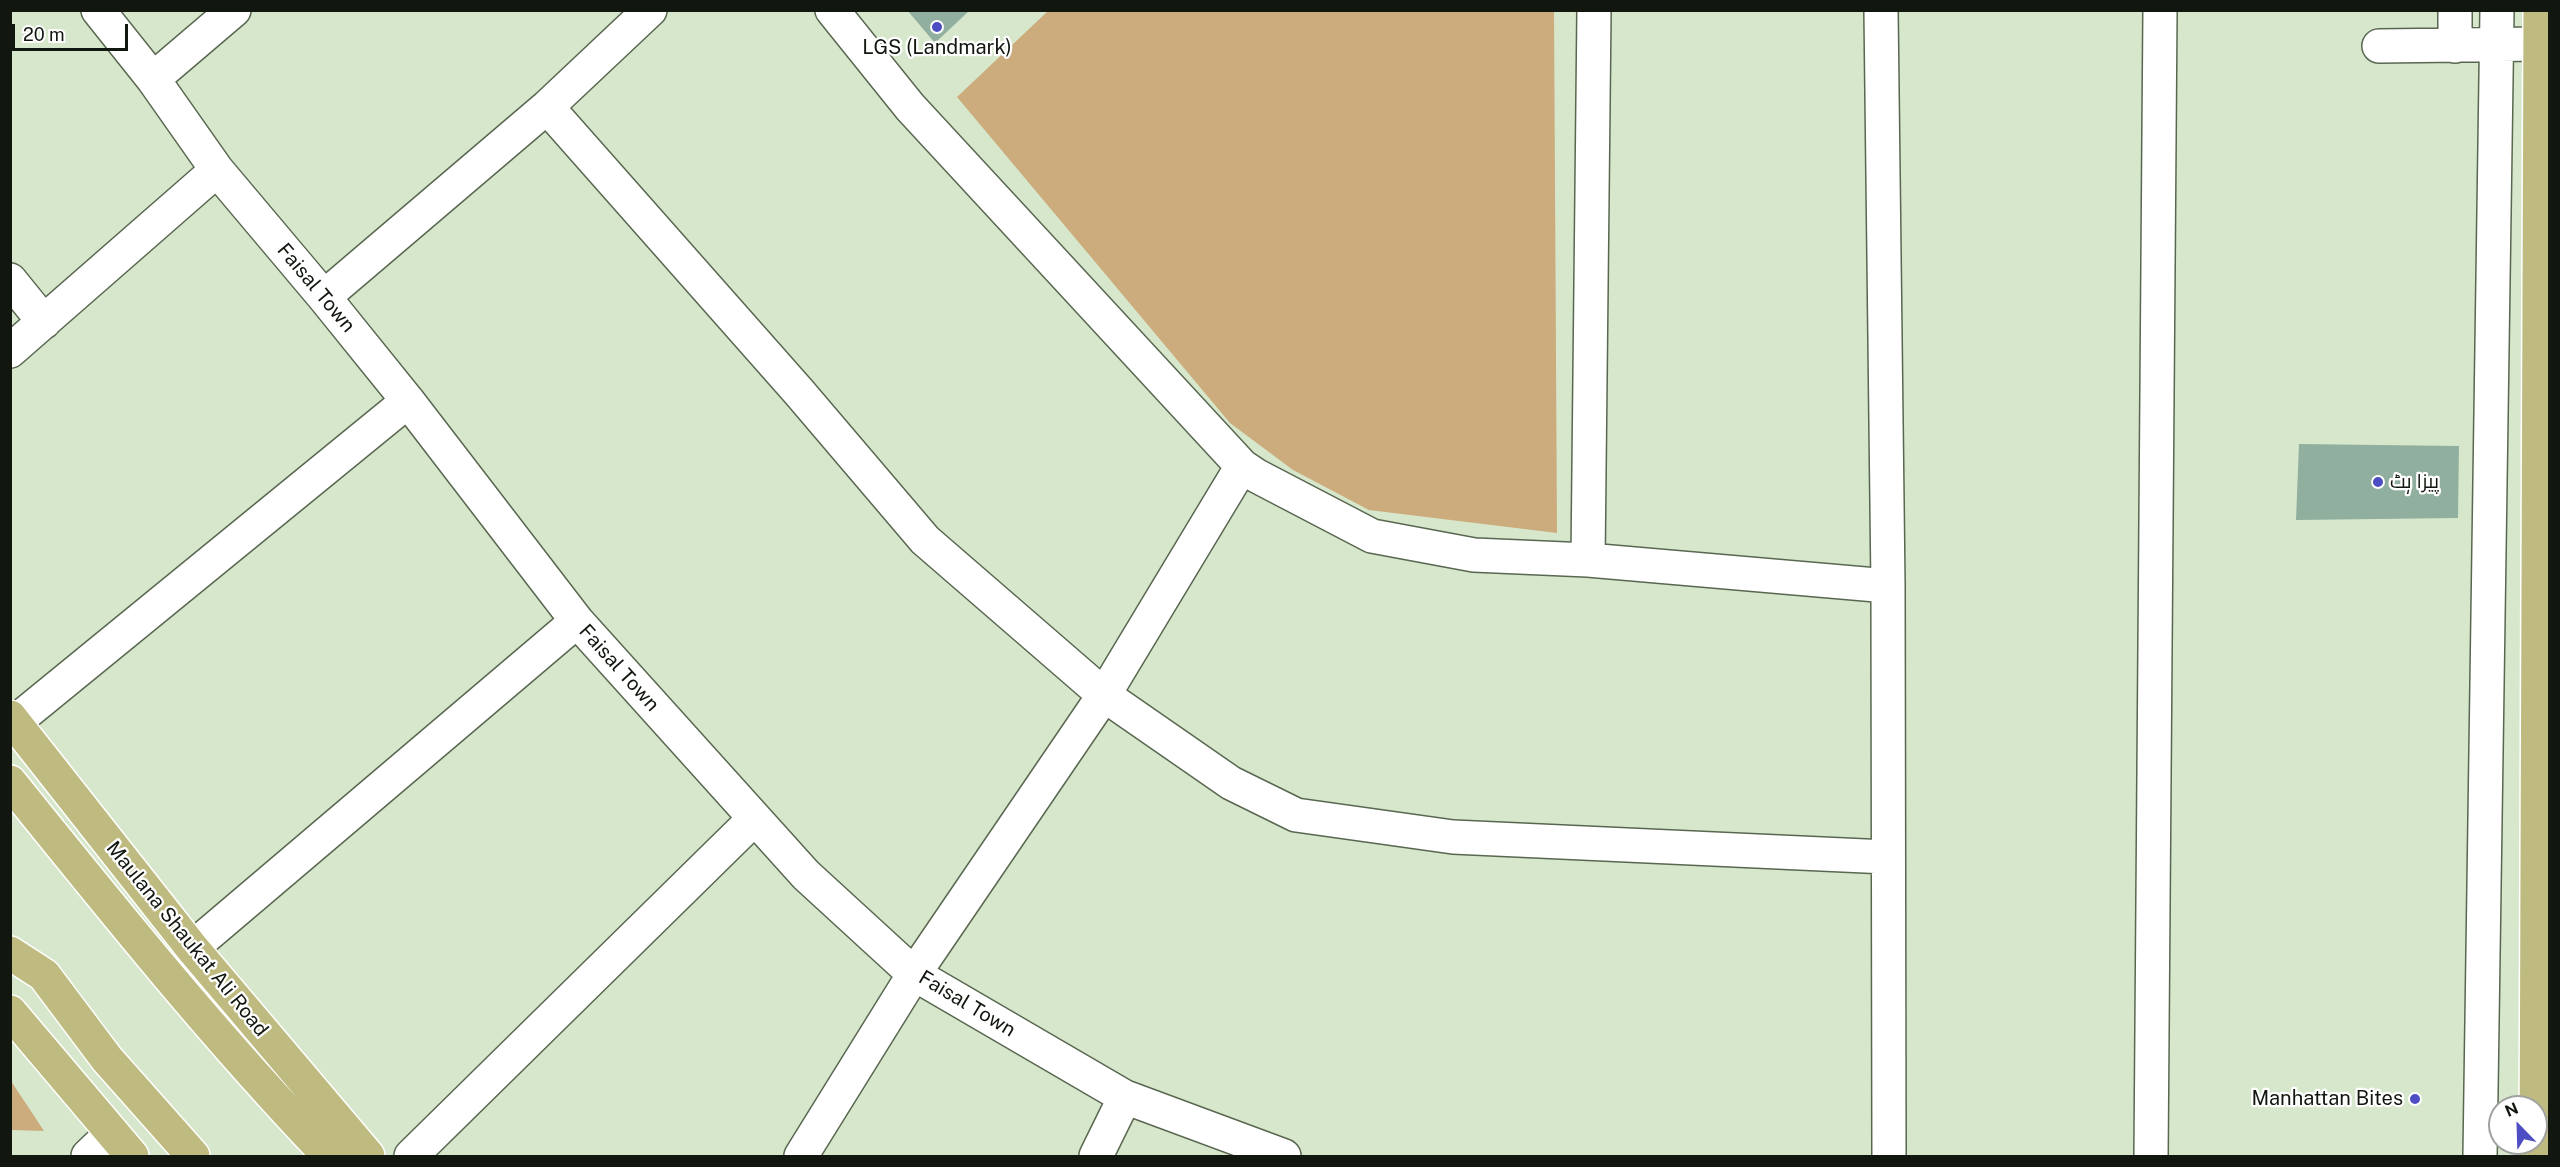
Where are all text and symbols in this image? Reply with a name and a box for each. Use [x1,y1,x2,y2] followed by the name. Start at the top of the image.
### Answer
[15,12,130,50] scale bar
[930,20,944,34] marker: LGS (Landmark)
[23,24,65,45] text: 20 m
[862,36,1012,60] place label: LGS (Landmark)
[272,239,360,337] street label: Faisal Town
[2390,470,2439,494] place label: پیزا ہٹ
[2371,475,2385,489] marker: پیزا ہٹ
[574,620,664,716] street label: Faisal Town
[101,837,273,1041] street label: Maulana Shaukat Ali Road
[914,966,1020,1042] street label: Faisal Town
[2251,1087,2403,1111] place label: Manhattan Bites
[2408,1092,2422,1106] marker: Manhattan Bites
[2488,1095,2548,1155] north arrow
[2502,1099,2521,1121] text: N

